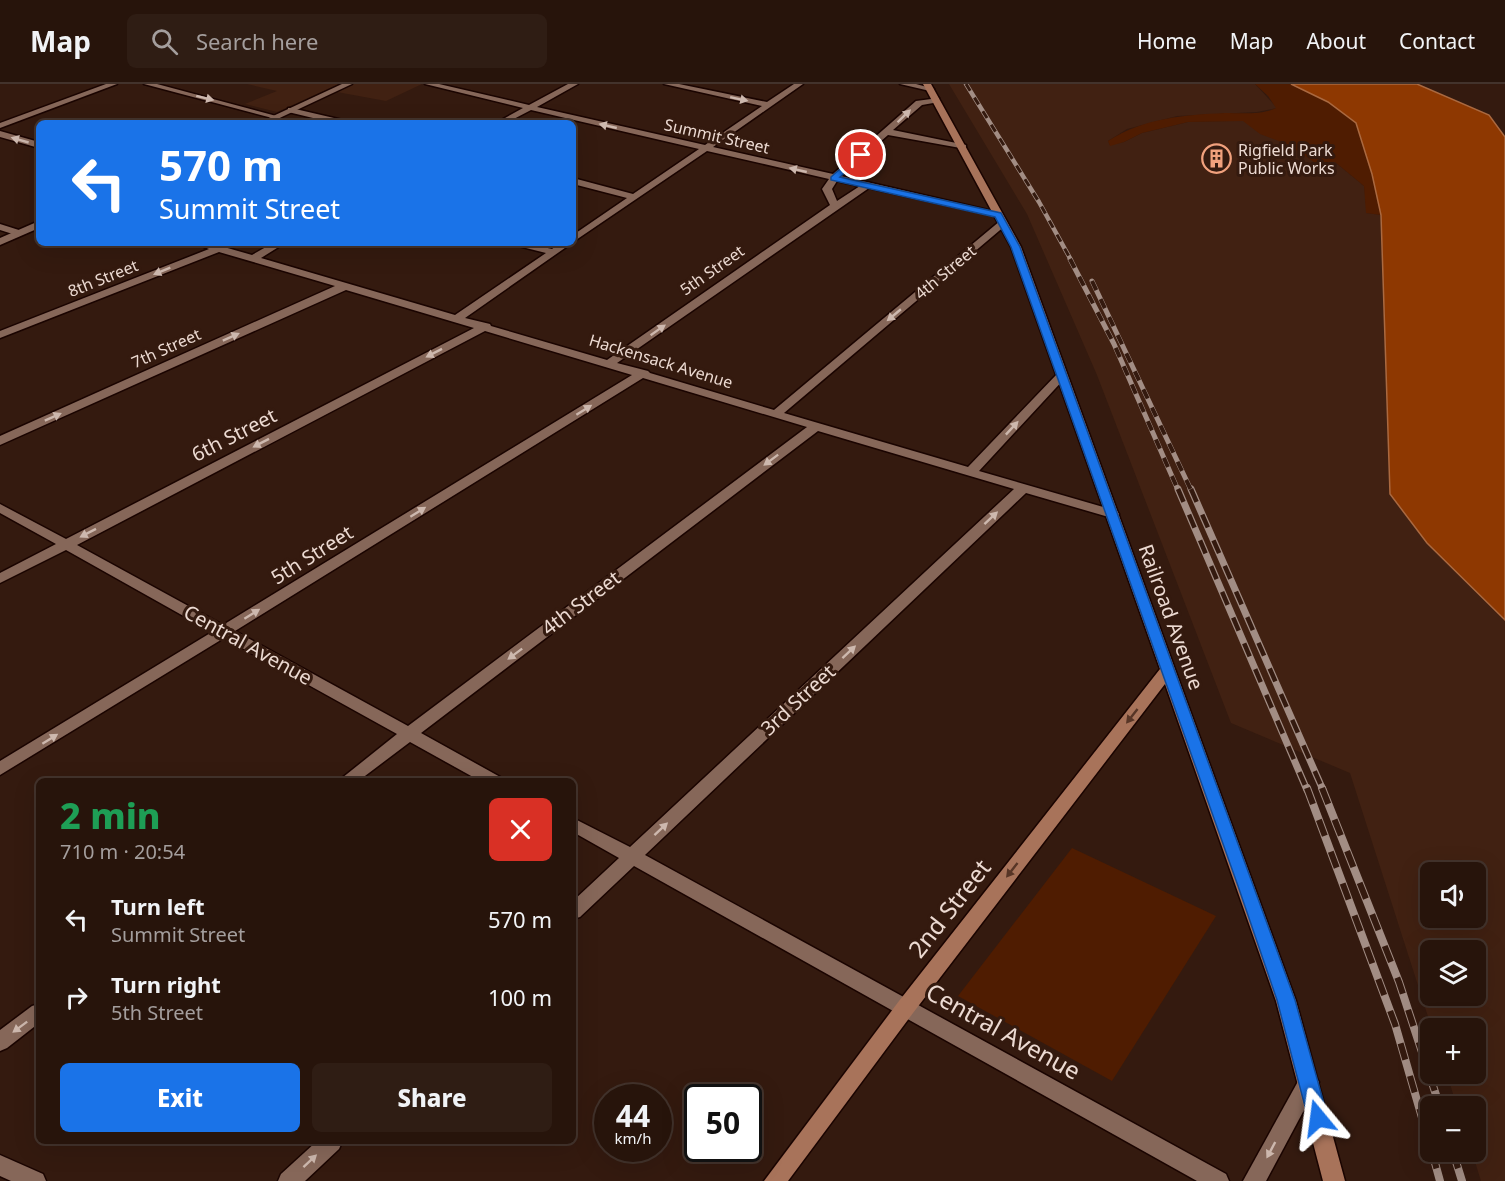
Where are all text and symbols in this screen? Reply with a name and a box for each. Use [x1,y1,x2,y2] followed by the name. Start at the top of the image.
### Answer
[127,14,547,68] search box
[30,22,91,60] text: Map
[148,25,181,58] icon: search
[196,26,318,56] text: Search here
[1137,27,1197,55] text: Home
[1230,27,1273,55] text: Map
[1306,27,1366,55] text: About
[1399,27,1475,55] text: Contact
[196,94,214,104] one-way arrow
[730,95,749,104] one-way arrow
[897,109,912,123] one-way arrow
[662,113,772,159] street label: Summit Street
[598,121,617,130] one-way arrow
[835,129,886,180] pin
[10,135,28,144] one-way arrow
[159,136,283,193] text: 570 m
[844,138,877,171] icon: arrive
[1238,139,1335,179] place label: Rigfield Park Public Works
[1201,143,1233,175] building icon: Rigfield Park Public Works
[60,144,138,222] icon: left
[788,165,807,174] one-way arrow
[159,190,340,227] text: Summit Street
[676,240,749,300] street label: 5th Street
[910,240,980,304] street label: 4th Street
[65,254,141,302] street label: 8th Street
[153,267,171,276] one-way arrow
[886,308,901,321] one-way arrow
[128,323,204,373] street label: 7th Street
[650,324,666,336] one-way arrow
[586,329,736,393] street label: Hackensack Avenue
[223,332,240,341] one-way arrow
[425,348,443,358] one-way arrow
[187,402,281,467] street label: 6th Street
[576,405,592,416] one-way arrow
[45,412,62,421] one-way arrow
[1005,421,1019,436] one-way arrow
[252,438,269,448] one-way arrow
[764,454,779,466] one-way arrow
[410,507,426,518] one-way arrow
[983,511,998,525] one-way arrow
[266,519,358,590] street label: 5th Street
[79,528,96,538] one-way arrow
[1133,540,1210,693] street label: Railroad Avenue
[536,564,626,641] street label: 4th Street
[179,598,317,691] street label: Central Avenue
[244,609,260,620] one-way arrow
[841,646,856,659] one-way arrow
[507,647,522,659] one-way arrow
[755,658,841,741] street label: 3rd Street
[1126,708,1138,723] one-way arrow
[42,733,58,744] one-way arrow
[60,791,161,840] text: 2 min
[489,798,552,861] button: close
[654,822,669,836] one-way arrow
[60,838,185,865] text: 710 m · 20:54
[900,852,998,964] street label: 2nd Street
[1007,862,1019,877] one-way arrow
[1420,862,1486,1162] map controls
[1420,862,1486,928] button: sound
[111,891,205,921] text: Turn left
[60,903,93,936] icon: left
[488,904,552,934] text: 570 m
[111,921,245,948] text: Summit Street
[1420,940,1486,1006] button: layers
[111,969,221,999] text: Turn right
[921,975,1087,1087] street label: Central Avenue
[60,981,93,1014] icon: right
[488,982,552,1012] text: 100 m
[111,999,203,1026] text: 5th Street
[1420,1018,1486,1084] button: +
[12,1021,28,1033] one-way arrow
[60,1063,300,1132] button: Exit
[312,1063,552,1132] button: Share
[684,1084,762,1162] speed limit sign: 50
[1286,1086,1350,1150] position arrow
[616,1095,650,1136] text: 44
[1420,1096,1486,1162] button: −
[615,1128,651,1148] text: km/h
[1266,1142,1276,1159] one-way arrow
[302,1155,317,1168] one-way arrow

